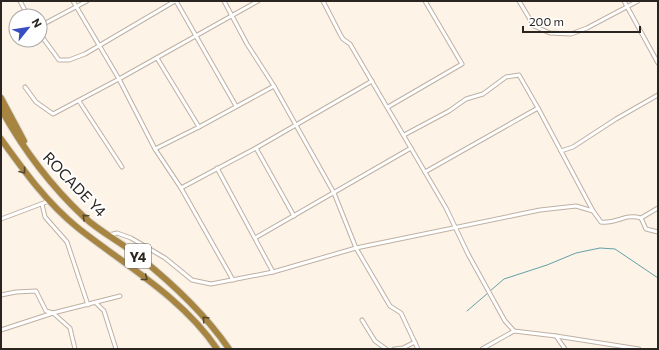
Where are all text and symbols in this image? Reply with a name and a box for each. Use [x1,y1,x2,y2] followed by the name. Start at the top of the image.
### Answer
[8,8,48,48] north arrow
[523,8,640,34] scale bar
[529,14,564,28] text: 200 m
[29,16,45,30] text: N
[40,148,110,220] street label: ROCADE Y4
[19,166,26,173] one-way arrow
[82,215,89,222] one-way arrow
[125,244,151,268] road number: Y4
[140,274,147,281] one-way arrow
[202,316,210,324] one-way arrow

